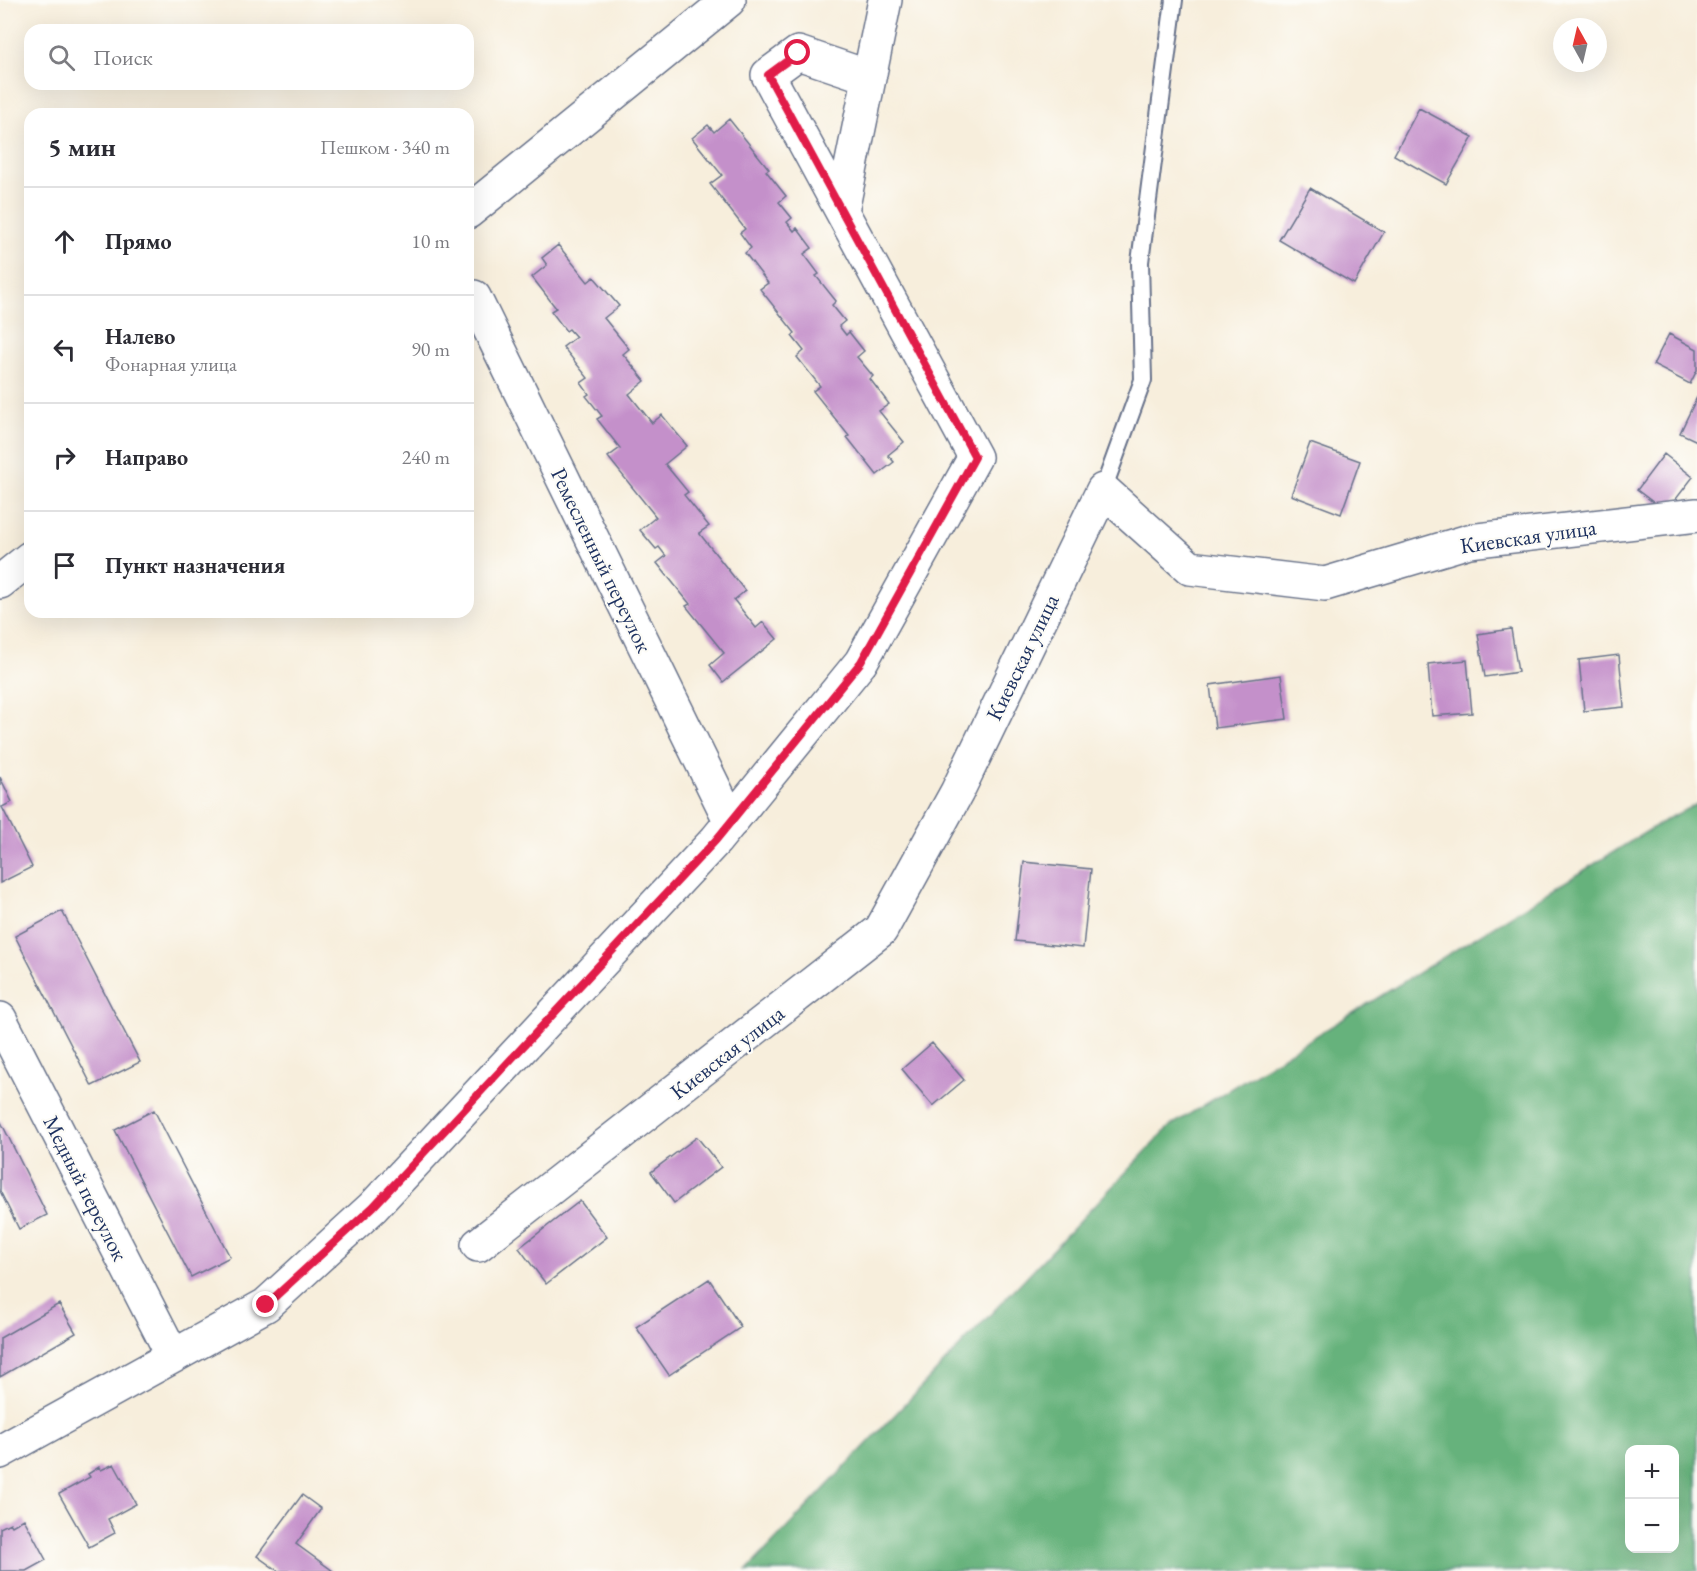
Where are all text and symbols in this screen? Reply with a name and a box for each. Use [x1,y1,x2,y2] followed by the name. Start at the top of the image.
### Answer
[1553,18,1607,72] north arrow
[24,24,474,90] search box
[784,39,810,65] route start
[45,41,78,74] icon: search
[93,43,153,72] text: Поиск
[48,130,116,164] text: 5 мин
[320,134,450,160] text: Пешком · 340 m
[48,225,81,258] icon: ahead
[105,227,172,256] text: Прямо
[411,228,450,254] text: 10 m
[105,322,175,351] text: Налево
[48,333,81,366] icon: left
[411,336,450,362] text: 90 m
[105,351,237,377] text: Фонарная улица
[48,441,81,474] icon: right
[105,443,188,472] text: Направо
[402,444,450,470] text: 240 m
[544,463,659,658] street label: Ремесленный переулок
[1458,513,1598,560] street label: Киевская улица
[48,549,81,582] icon: arrive
[105,551,285,580] text: Пункт назначения
[979,589,1066,725] street label: Киевская улица
[664,999,790,1106] street label: Киевская улица
[36,1111,135,1266] street label: Медный переулок
[252,1291,278,1317] route end
[1625,1445,1679,1553] map controls
[1625,1445,1679,1499] button: +
[1625,1499,1679,1553] button: −

